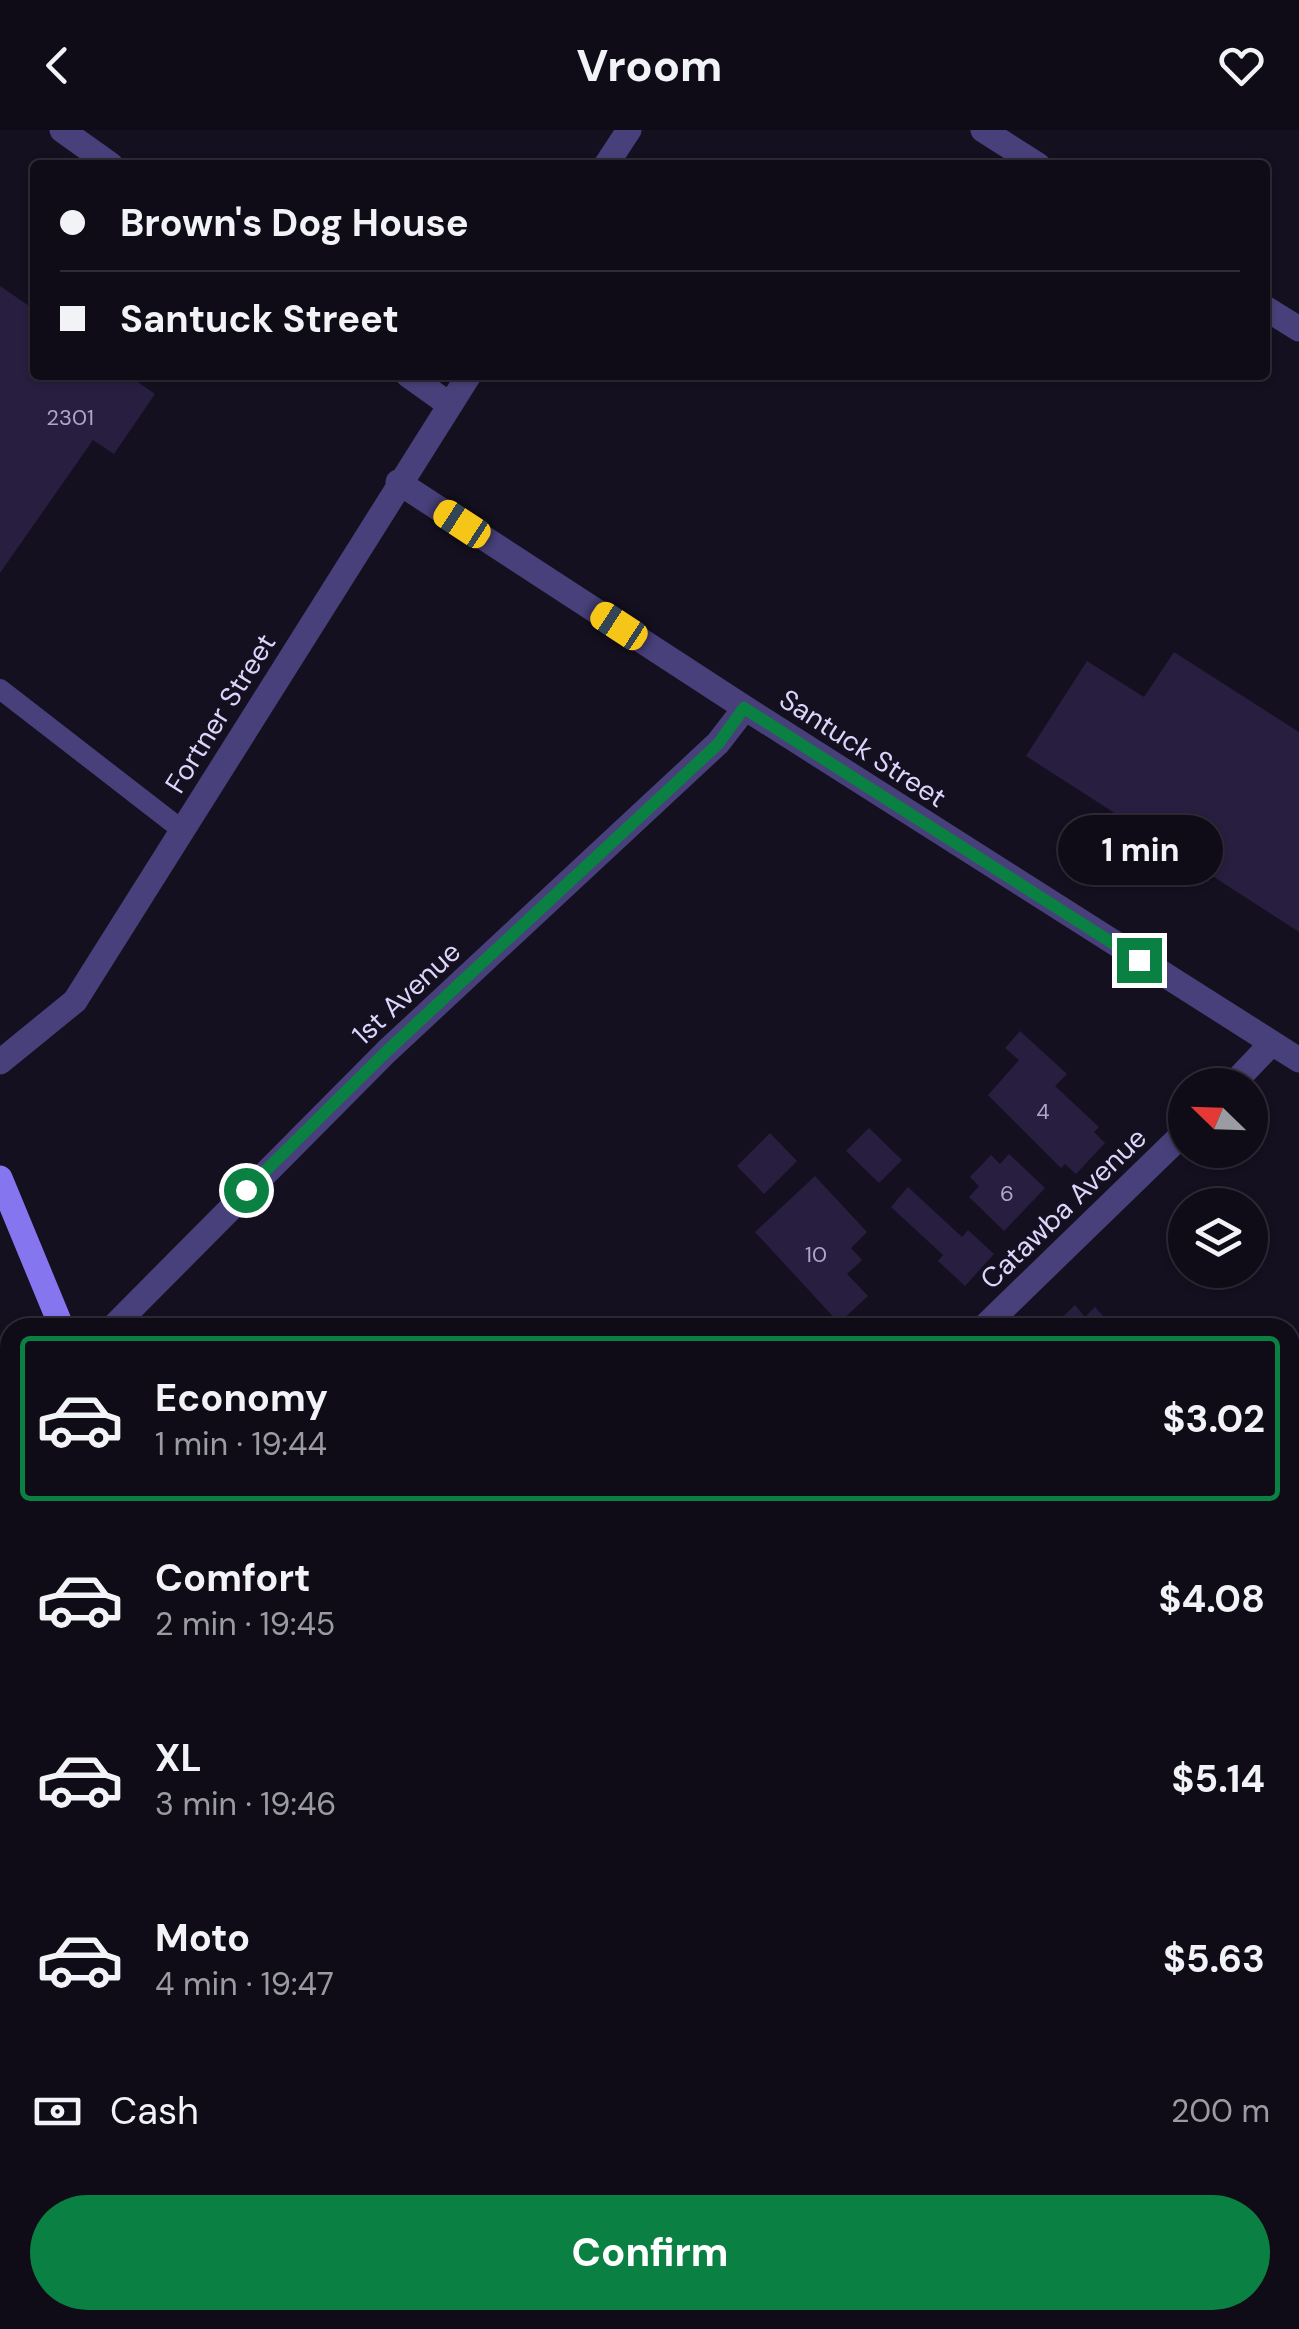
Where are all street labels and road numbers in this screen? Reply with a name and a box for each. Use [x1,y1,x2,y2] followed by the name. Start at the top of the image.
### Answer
[157,627,284,800] street label: Fortner Street
[772,681,953,816] street label: Santuck Street
[344,934,469,1053] street label: 1st Avenue
[972,1119,1154,1297] street label: Catawba Avenue

